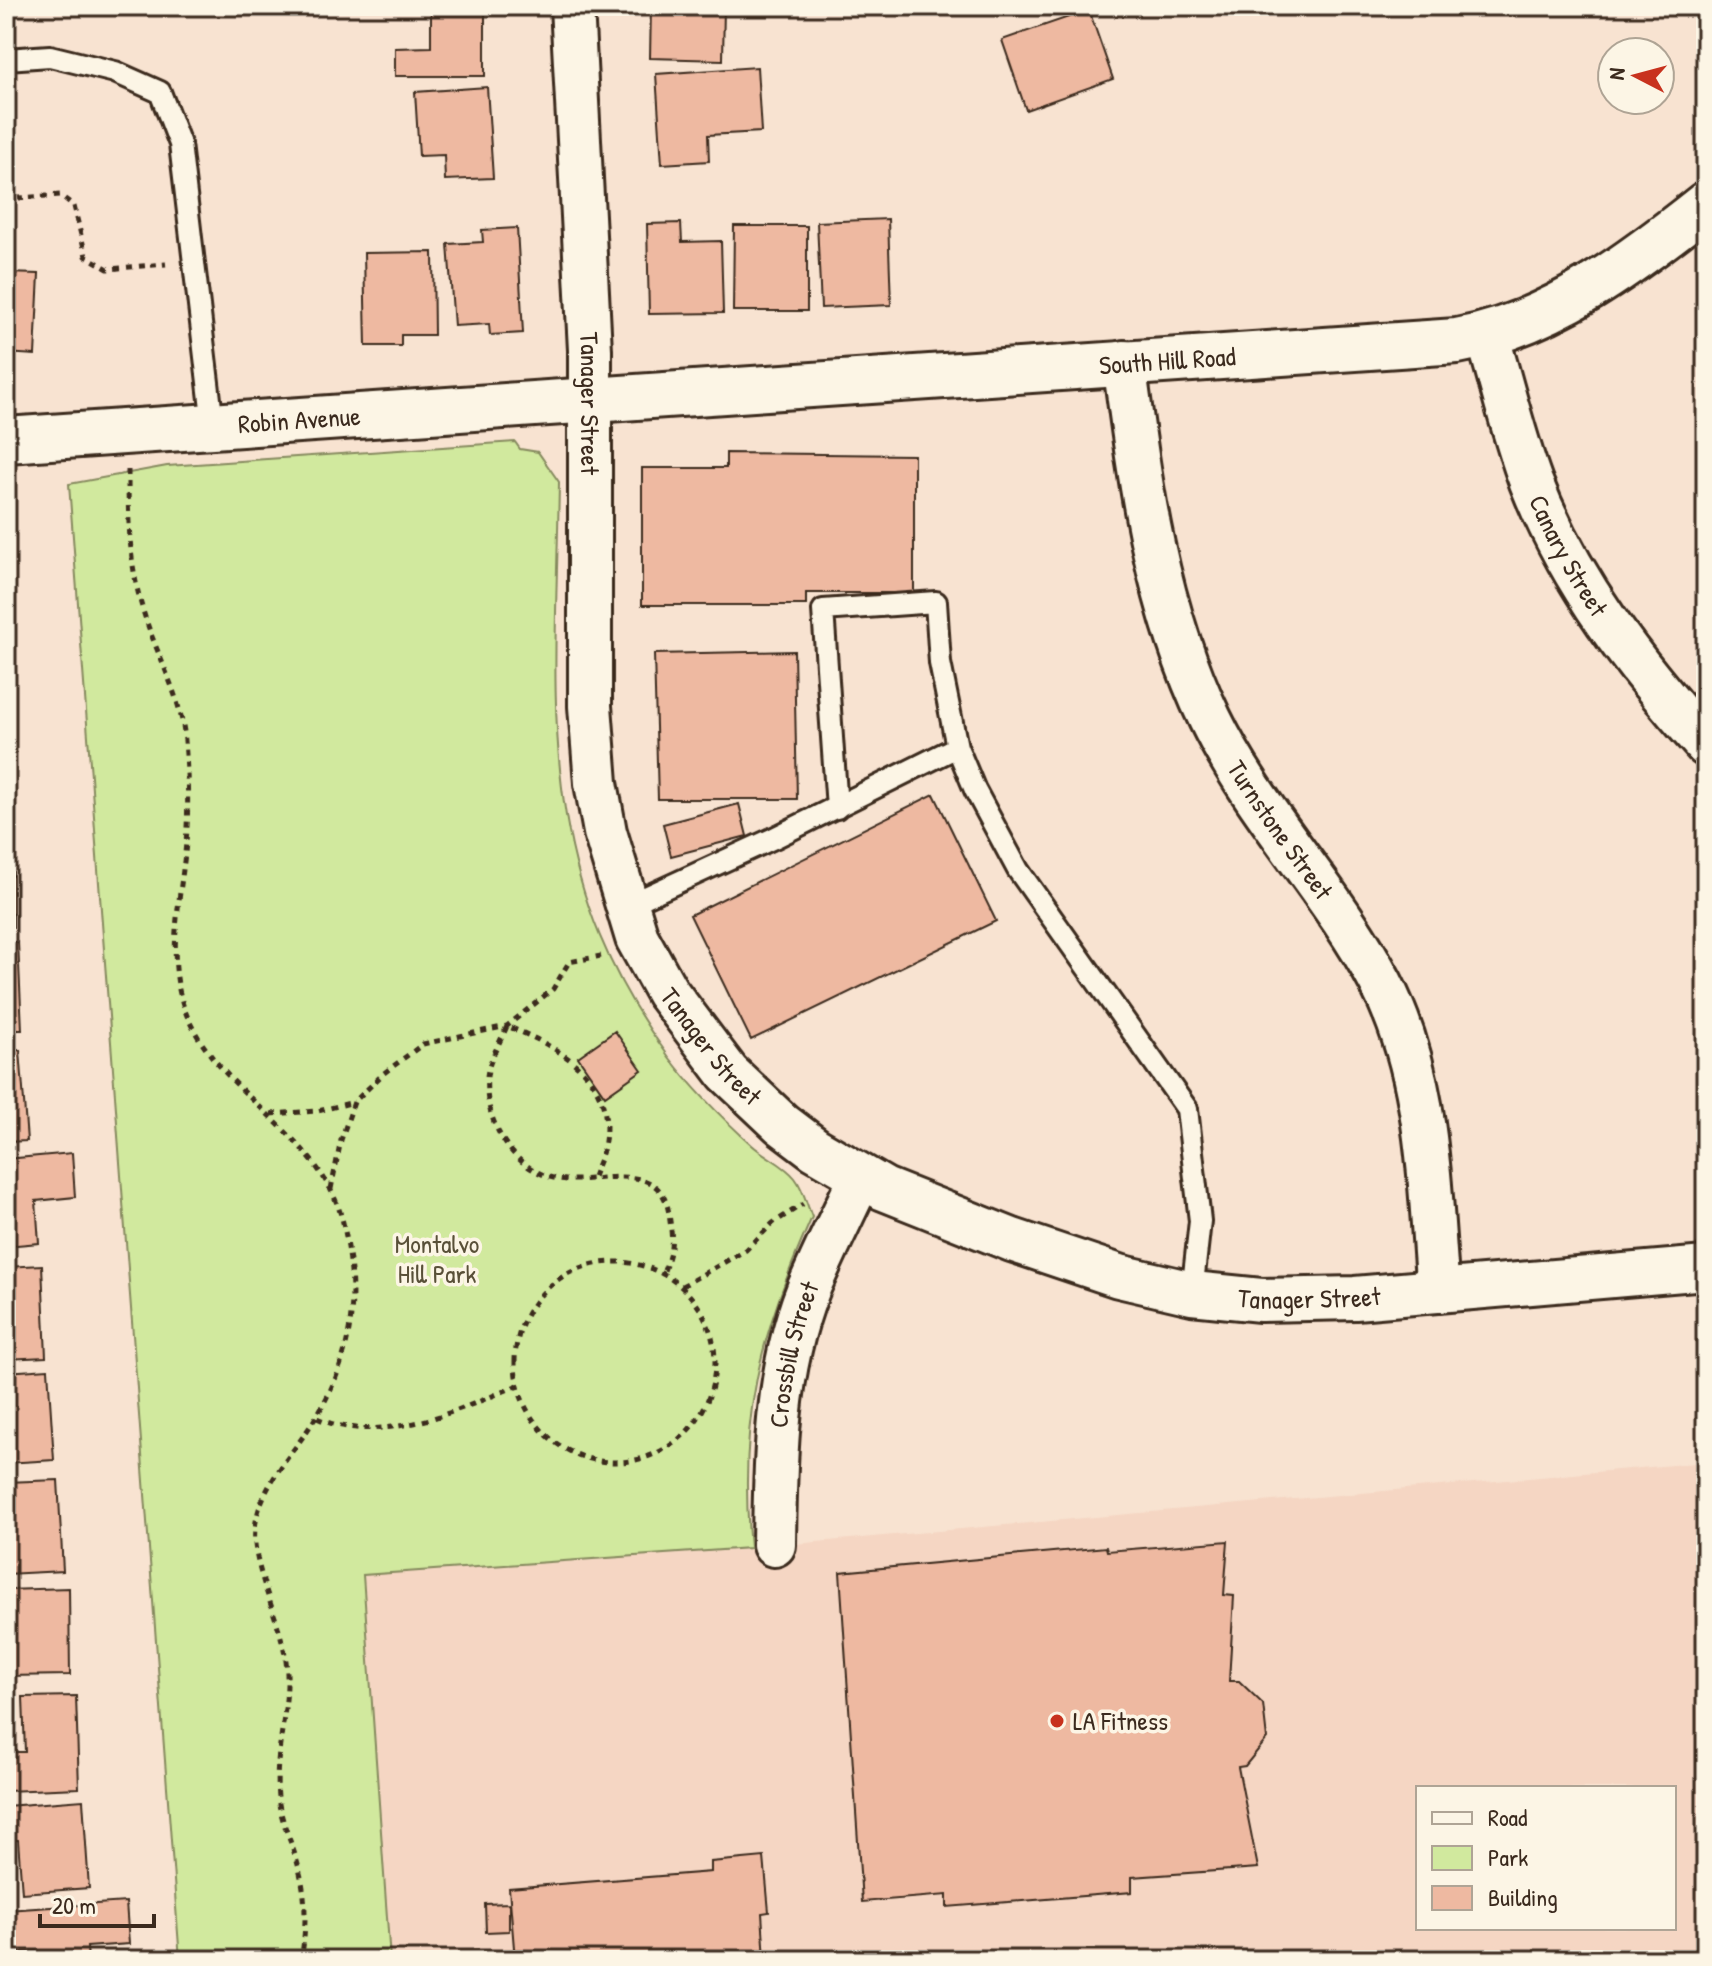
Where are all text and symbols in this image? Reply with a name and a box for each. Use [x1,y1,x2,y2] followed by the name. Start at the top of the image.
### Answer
[1596,36,1676,116] north arrow
[1601,66,1632,81] text: N
[572,331,608,476] street label: Tanager Street
[1098,338,1237,382] street label: South Hill Road
[237,398,362,441] street label: Robin Avenue
[1521,489,1617,624] street label: Canary Street
[1219,753,1342,907] street label: Turnstone Street
[653,980,770,1114] street label: Tanager Street
[395,1226,479,1291] park label: Montalvo Hill Park
[760,1275,827,1429] street label: Crossbill Street
[1236,1278,1383,1317] street label: Tanager Street
[1073,1703,1168,1738] place label: LA Fitness
[1048,1712,1066,1730] marker: LA Fitness
[1416,1786,1676,1930] legend
[1488,1801,1527,1833] text: Road
[1488,1841,1528,1873] text: Park
[40,1878,154,1928] scale bar
[1488,1881,1558,1913] text: Building
[52,1889,96,1921] text: 20 m

